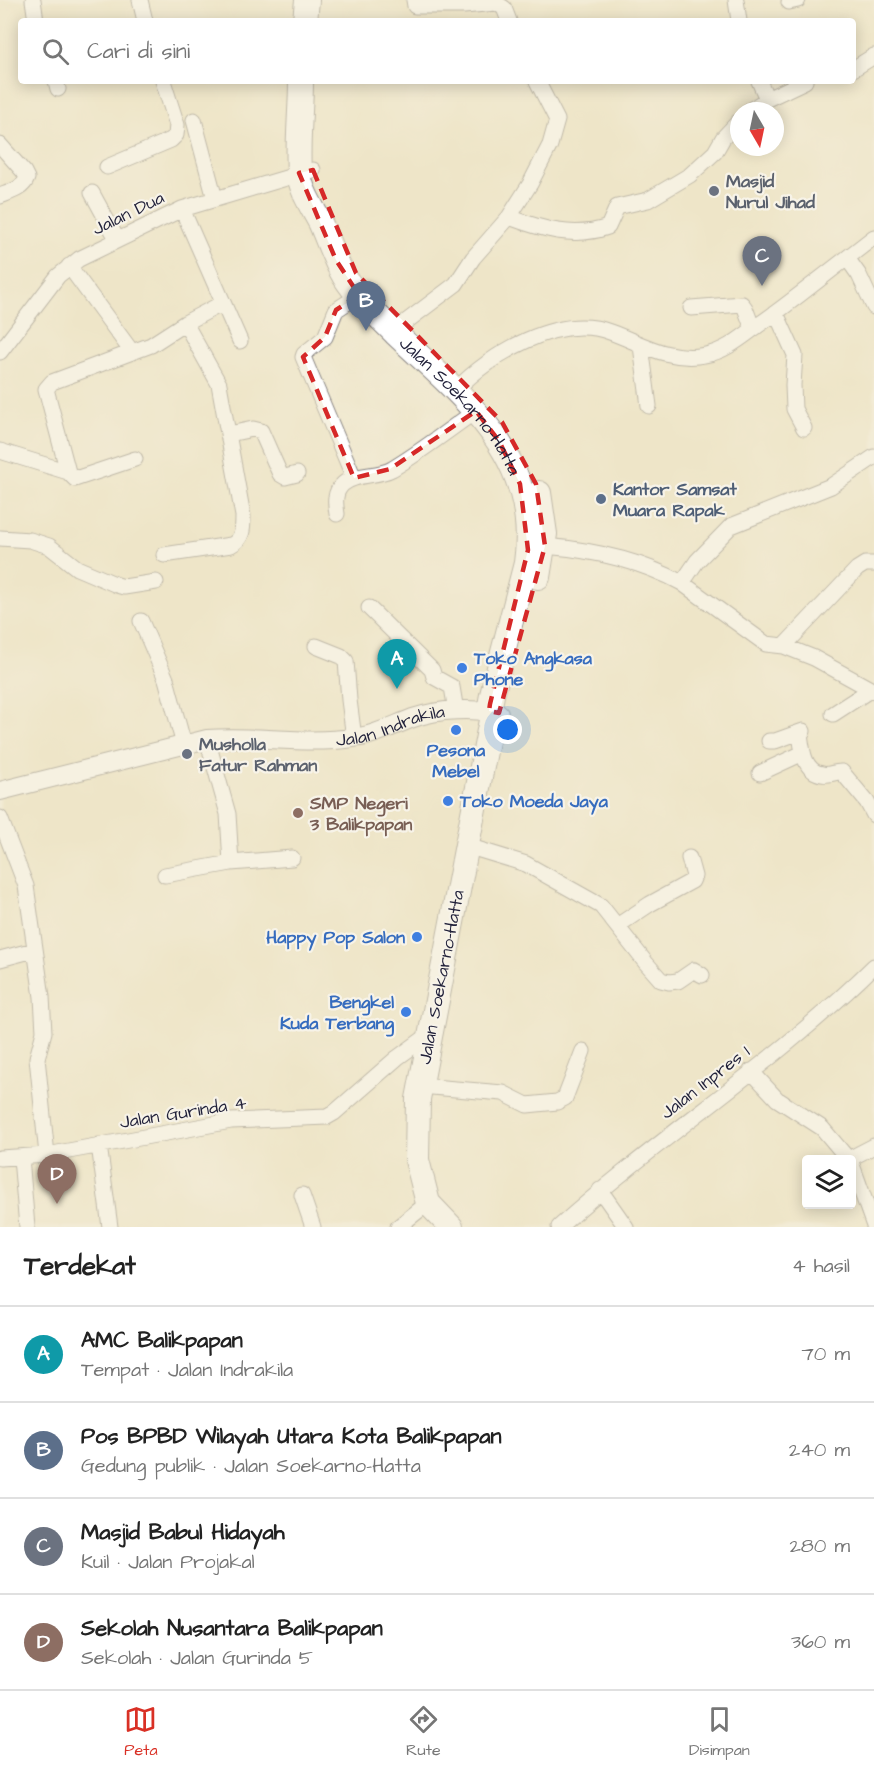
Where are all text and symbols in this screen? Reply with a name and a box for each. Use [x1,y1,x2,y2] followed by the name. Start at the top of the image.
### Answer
[18,18,856,84] search box
[39,35,72,68] icon: search
[87,36,190,67] text: Cari di sini
[730,102,784,156] north arrow
[726,169,816,215] place label: Masjid Nurul Jihad
[707,184,721,198] marker: Masjid Nurul Jihad
[88,185,168,242] street label: Jalan Dua
[742,236,782,286] pin: C
[346,282,386,331] pin: B
[393,331,527,479] street label: Jalan Soekarno-Hatta
[613,477,738,523] place label: Kantor Samsat Muara Rapak
[594,492,608,506] marker: Kantor Samsat Muara Rapak
[378,640,416,689] pin: A
[473,646,593,692] place label: Toko Angkasa Phone
[455,661,469,675] marker: Toko Angkasa Phone
[335,699,446,753] street label: Jalan Indrakila
[493,715,522,744] your location
[449,723,463,737] marker: Pesona Mebel
[199,732,317,778] place label: Musholla Fatur Rahman
[427,738,486,784] place label: Pesona Mebel
[180,747,194,761] marker: Musholla Fatur Rahman
[459,789,609,815] place label: Toko Moeda Jaya
[309,791,412,837] place label: SMP Negeri 3 Balikpapan
[441,794,455,808] marker: Toko Moeda Jaya
[291,806,305,820] marker: SMP Negeri 3 Balikpapan
[412,888,471,1066] street label: Jalan Soekarno-Hatta
[266,925,405,951] place label: Happy Pop Salon
[410,930,424,944] marker: Happy Pop Salon
[280,990,395,1037] place label: Bengkel Kuda Terbang
[399,1005,413,1019] marker: Bengkel Kuda Terbang
[656,1040,755,1125] street label: Jalan Inpres 1
[118,1090,248,1135] street label: Jalan Gurinda 4
[38,1154,76,1204] pin: D
[802,1155,856,1209] map controls
[802,1155,856,1209] button: layers
[24,1248,136,1284] text: Terdekat
[792,1252,850,1280] text: 4 hasil
[81,1325,243,1356] text: AMC Balikpapan
[37,1340,50,1368] text: A
[802,1340,850,1368] text: 70 m
[81,1356,293,1384] text: Tempat · Jalan Indrakila
[81,1421,501,1452] text: Pos BPBD Wilayah Utara Kota Balikpapan
[36,1436,51,1464] text: B
[789,1436,850,1464] text: 240 m
[81,1452,421,1480] text: Gedung publik · Jalan Soekarno-Hatta
[81,1517,285,1548] text: Masjid Babul Hidayah
[36,1532,51,1560] text: C
[789,1532,850,1560] text: 280 m
[81,1548,255,1576] text: Kuil · Jalan Projakal
[81,1613,383,1644] text: Sekolah Nusantara Balikpapan
[37,1628,50,1656] text: D
[791,1628,850,1656] text: 360 m
[81,1644,313,1672] text: Sekolah · Jalan Gurinda 5
[124,1703,158,1761] tab: Peta
[406,1703,441,1761] tab: Rute
[689,1703,750,1761] tab: Disimpan

